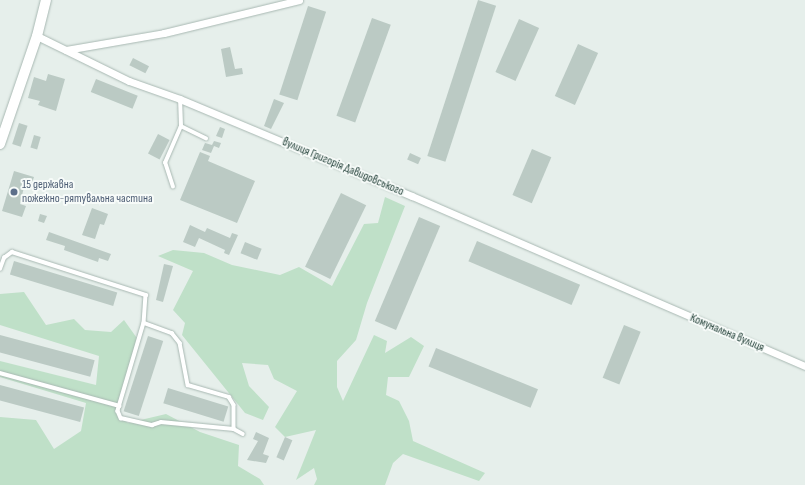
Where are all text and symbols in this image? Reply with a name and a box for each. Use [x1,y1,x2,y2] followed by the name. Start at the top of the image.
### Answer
[280,135,406,199] street label: вулиця Григорія Давидовського
[22,178,153,206] place label: 15 державна пожежно-рятувальна частина
[9,187,19,197] marker: 15 державна пожежно-рятувальна частина
[688,311,766,355] street label: Комунальна вулиця

